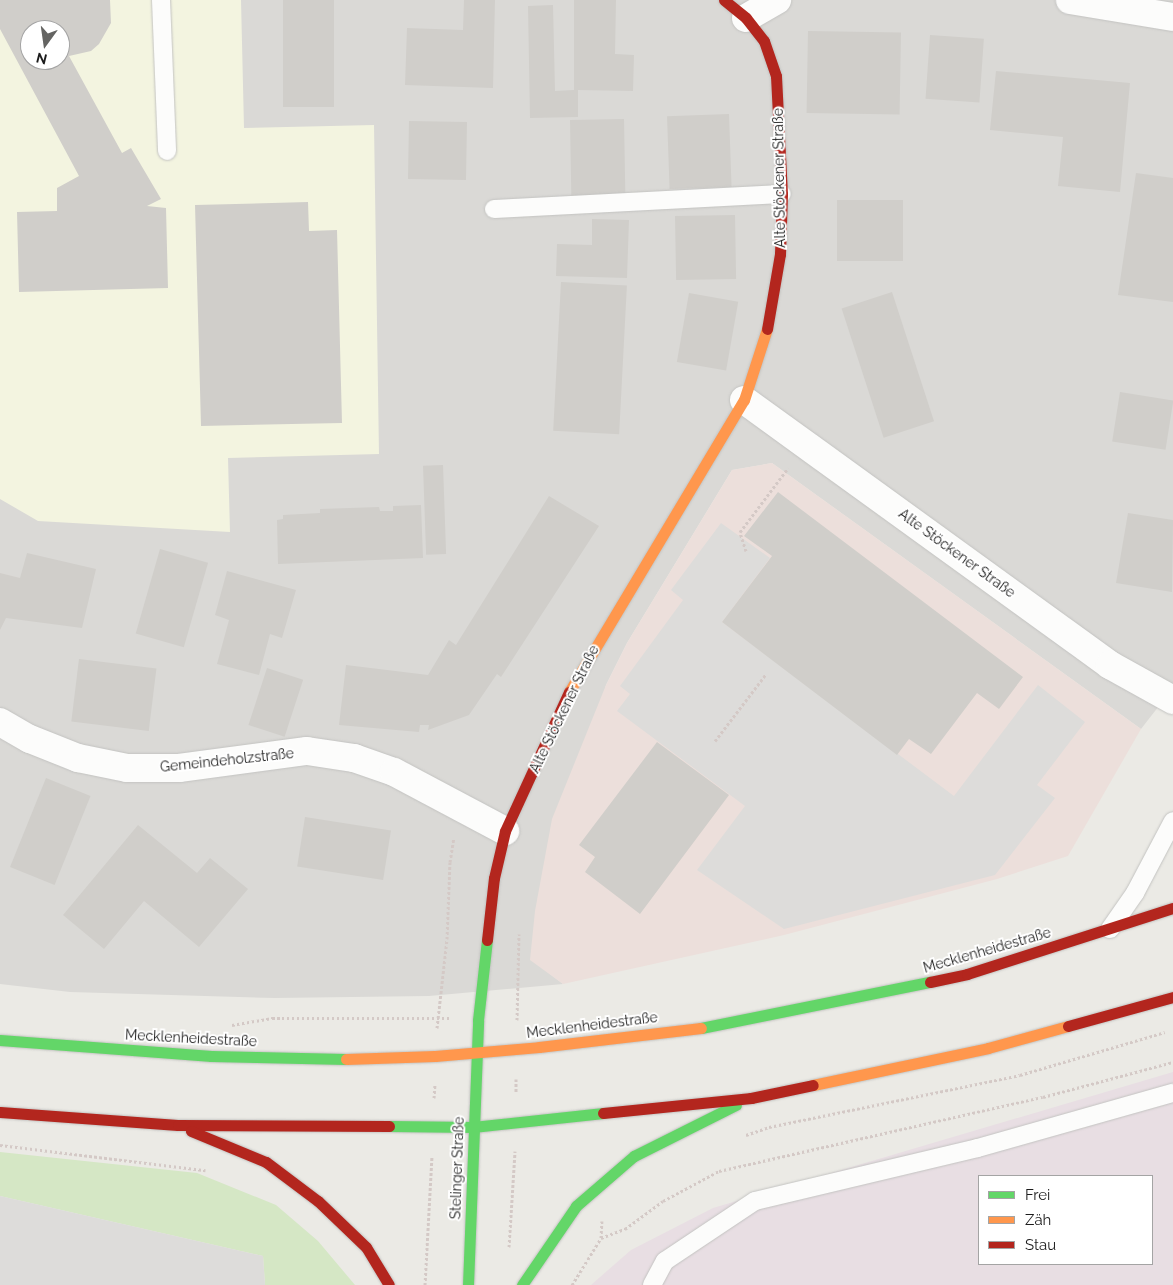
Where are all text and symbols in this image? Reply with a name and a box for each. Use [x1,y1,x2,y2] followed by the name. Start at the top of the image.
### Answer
[20,20,70,70] north arrow
[34,50,49,68] text: N
[769,108,789,248] street label: Alte Stöckener Straße
[895,505,1019,601] street label: Alte Stöckener Straße
[526,642,602,776] street label: Alte Stöckener Straße
[159,745,295,775] street label: Gemeindeholzstraße
[921,924,1053,976] street label: Mecklenheidestraße
[526,1009,658,1041] street label: Mecklenheidestraße
[125,1026,257,1050] street label: Mecklenheidestraße
[447,1116,467,1220] street label: Stelinger Straße
[978,1175,1153,1265] legend
[1025,1186,1050,1204] text: Frei
[1025,1211,1051,1229] text: Zäh
[1025,1236,1056,1254] text: Stau

